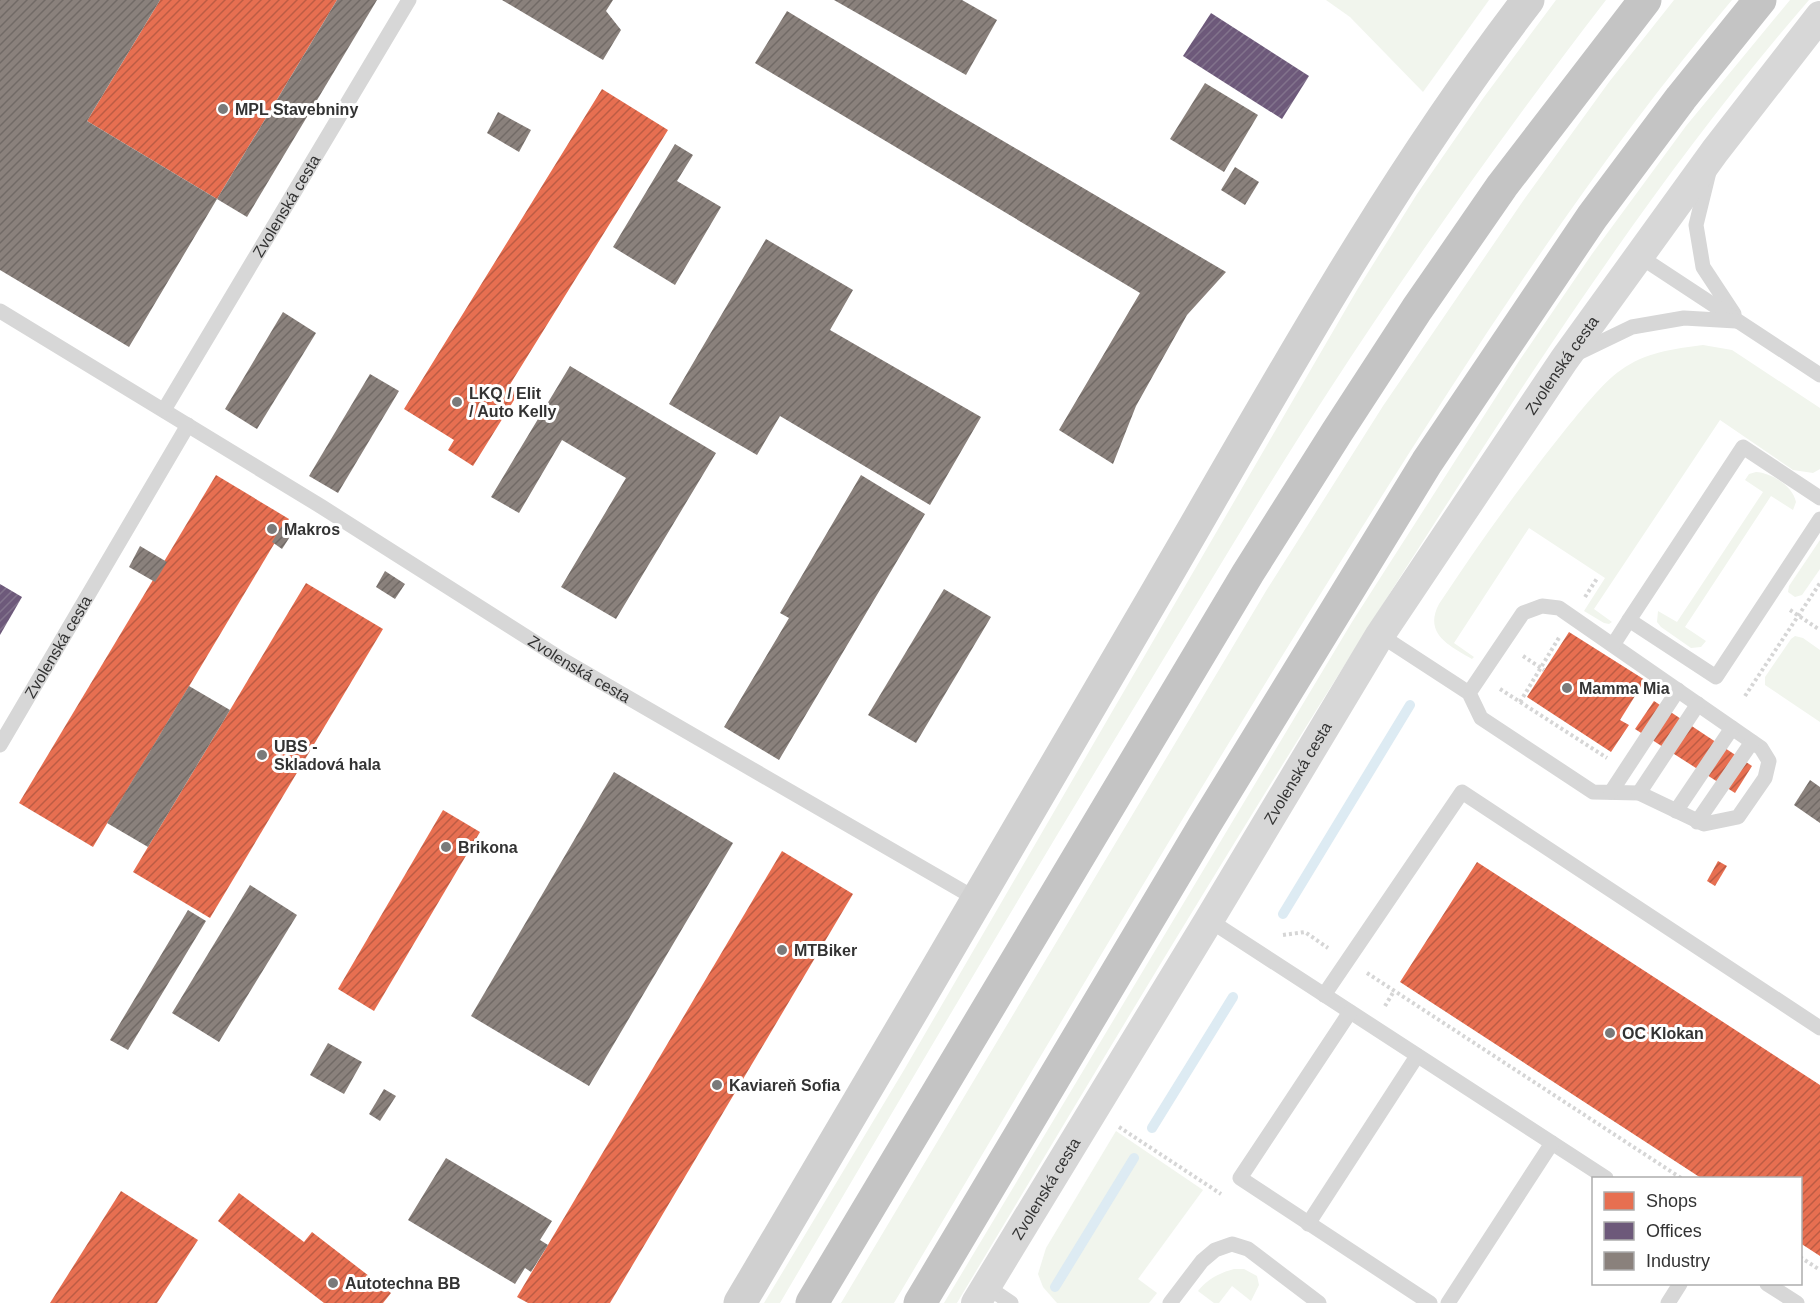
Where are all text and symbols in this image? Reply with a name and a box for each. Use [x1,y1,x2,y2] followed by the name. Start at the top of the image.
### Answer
[235,101,358,118] place label: MPL Stavebniny
[216,102,230,116] marker: MPL Stavebniny
[249,152,323,260] street label: Zvolenská cesta
[1522,313,1602,417] street label: Zvolenská cesta
[469,385,557,420] place label: LKQ / Elit / Auto Kelly
[450,395,464,409] marker: LKQ / Elit / Auto Kelly
[284,521,340,538] place label: Makros
[265,522,279,536] marker: Makros
[21,592,94,701] street label: Zvolenská cesta
[525,632,633,706] street label: Zvolenská cesta
[1579,680,1670,697] place label: Mamma Mia
[1560,681,1574,695] marker: Mamma Mia
[1260,719,1334,827] street label: Zvolenská cesta
[274,738,381,773] place label: UBS - Skladová hala
[255,748,269,762] marker: UBS - Skladová hala
[458,839,518,856] place label: Brikona
[439,840,453,854] marker: Brikona
[794,942,857,959] place label: MTBiker
[775,943,789,957] marker: MTBiker
[1622,1025,1704,1042] place label: OC Klokan
[1603,1026,1617,1040] marker: OC Klokan
[729,1077,840,1094] place label: Kaviareň Sofia
[710,1078,724,1092] marker: Kaviareň Sofia
[1008,1135,1083,1242] street label: Zvolenská cesta
[1592,1177,1802,1285] legend
[1646,1191,1697,1211] text: Shops
[1646,1221,1702,1241] text: Offices
[1646,1251,1710,1271] text: Industry
[345,1275,461,1292] place label: Autotechna BB
[326,1276,340,1290] marker: Autotechna BB

